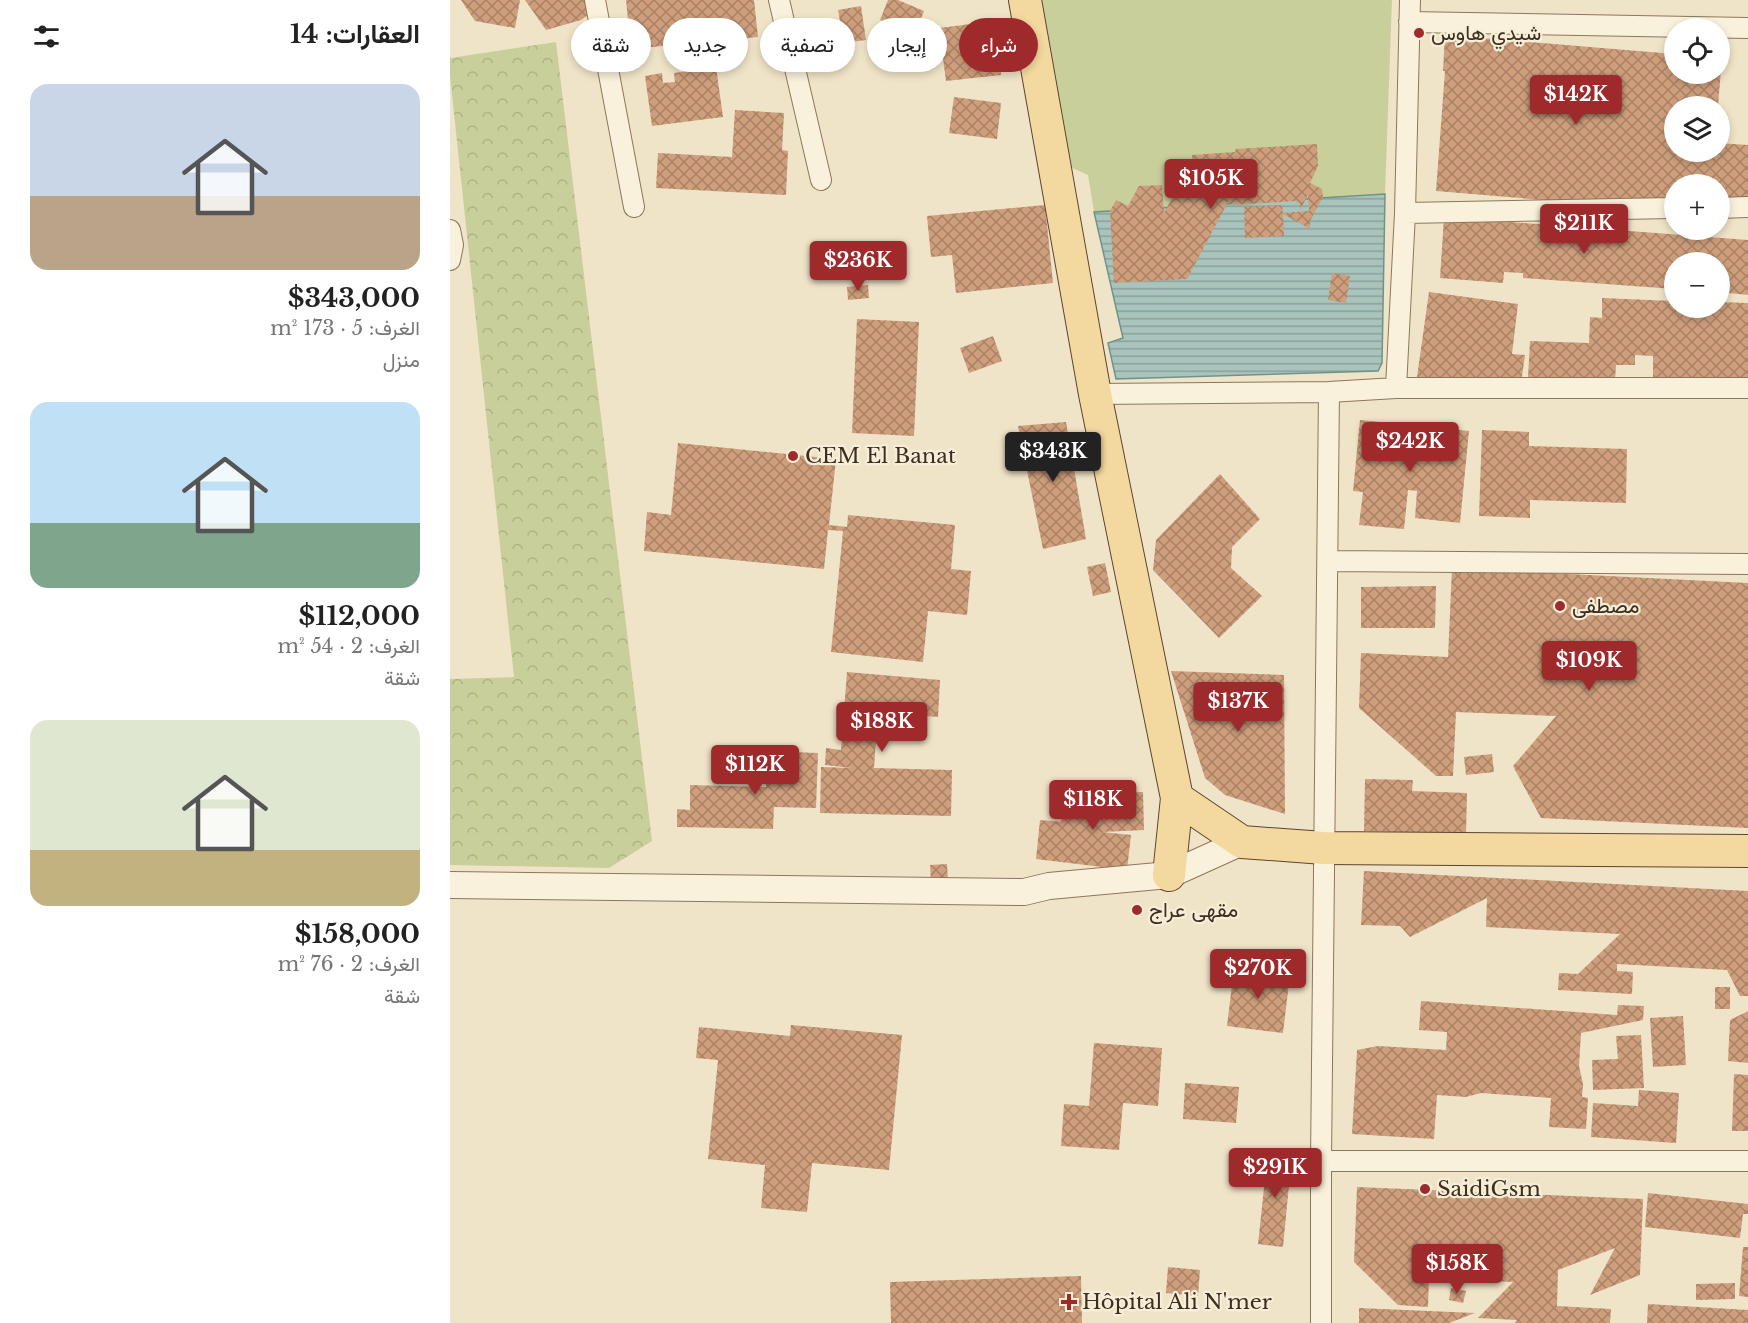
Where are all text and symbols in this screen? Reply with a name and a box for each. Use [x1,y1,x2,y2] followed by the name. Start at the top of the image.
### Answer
[290,18,420,50] text: العقارات: 14
[571,18,651,72] chip: شقة
[663,18,748,72] chip: جديد
[760,18,855,72] chip: تصفية
[867,18,947,72] chip: إيجار
[959,18,1038,72] chip: شراء
[1664,18,1730,318] map controls
[1664,18,1730,84] button: locate
[30,20,63,53] icon: filters
[1431,20,1541,50] place label: شيدي هاوس
[1412,26,1426,40] marker: شيدي هاوس
[1534,75,1618,126] pin: $142K
[1544,82,1608,106] text: $142K
[1664,96,1730,162] button: layers
[171,123,279,231] icon: home
[1169,159,1253,210] pin: $105K
[1178,166,1244,190] text: $105K
[1664,174,1730,240] button: +
[1542,204,1626,255] pin: $211K
[1554,211,1614,235] text: $211K
[816,241,900,292] pin: $236K
[824,248,892,272] text: $236K
[1664,252,1730,318] button: −
[288,282,420,314] text: $343,000
[270,316,420,340] text: الغرف: 5 · 173 m²
[383,348,420,372] text: منزل
[1368,422,1452,473] pin: $242K
[1376,429,1444,453] text: $242K
[1011,432,1095,483] pin: $343K
[1019,439,1087,463] text: $343K
[171,441,279,549] icon: home
[805,443,956,469] place label: CEM El Banat
[786,449,800,463] marker: CEM El Banat
[1572,593,1640,619] place label: مصطفى
[1553,599,1567,613] marker: مصطفى
[298,600,420,632] text: $112,000
[278,634,420,658] text: الغرف: 2 · 54 m²
[1547,641,1631,692] pin: $109K
[1556,648,1622,672] text: $109K
[384,666,420,690] text: شقة
[1196,682,1280,733] pin: $137K
[1207,689,1269,713] text: $137K
[840,702,924,753] pin: $188K
[850,709,914,733] text: $188K
[713,745,797,796] pin: $112K
[725,752,785,776] text: $112K
[171,759,279,867] icon: home
[1051,780,1135,831] pin: $118K
[1063,787,1123,811] text: $118K
[1149,897,1238,924] place label: مقهى عراج
[1130,903,1144,917] marker: مقهى عراج
[295,918,420,950] text: $158,000
[1216,949,1300,1000] pin: $270K
[278,952,420,976] text: الغرف: 2 · 76 m²
[1224,956,1292,980] text: $270K
[384,984,420,1008] text: شقة
[1233,1148,1317,1199] pin: $291K
[1243,1155,1307,1179] text: $291K
[1437,1176,1541,1202] place label: SaidiGsm
[1418,1182,1432,1196] marker: SaidiGsm
[1415,1244,1499,1295] pin: $158K
[1426,1251,1488,1275] text: $158K
[1082,1289,1272,1315] place label: Hôpital Ali N'mer
[1060,1293,1078,1311] marker: Hôpital Ali N'mer

